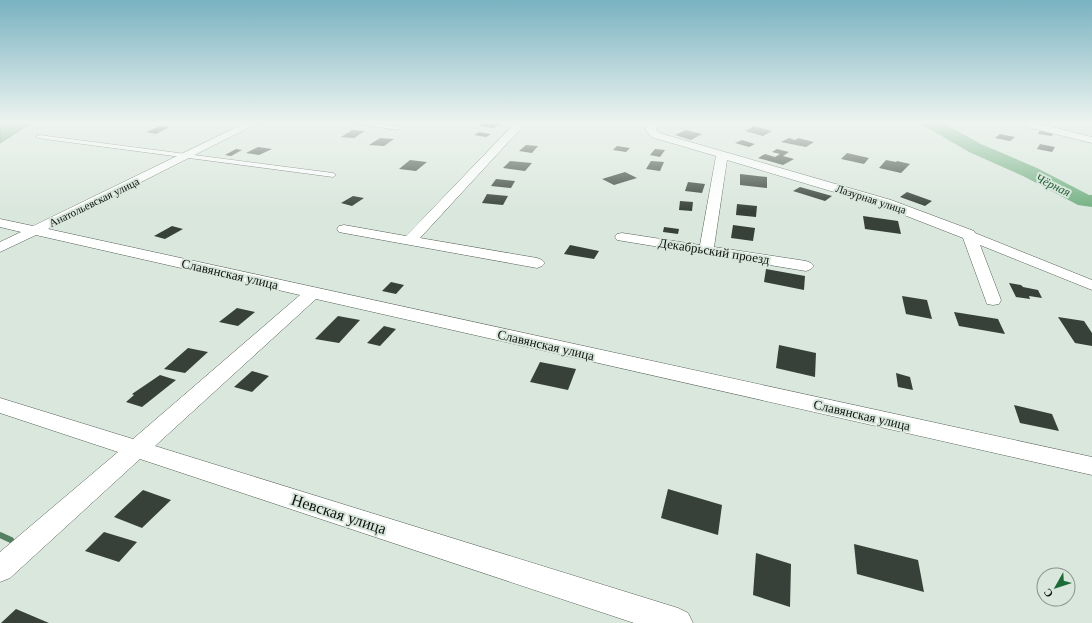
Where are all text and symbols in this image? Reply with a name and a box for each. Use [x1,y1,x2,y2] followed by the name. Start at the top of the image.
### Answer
[1033,171,1073,200] water label: Чёрная
[47,175,141,229] street label: Анатольевская улица
[834,182,908,216] street label: Лазурная улица
[657,235,771,267] street label: Декабрьский проезд
[180,256,280,292] street label: Славянская улица
[496,327,596,363] street label: Славянская улица
[812,397,912,433] street label: Славянская улица
[289,491,389,538] street label: Невская улица
[1036,567,1076,607] north arrow
[1041,586,1055,600] text: С

